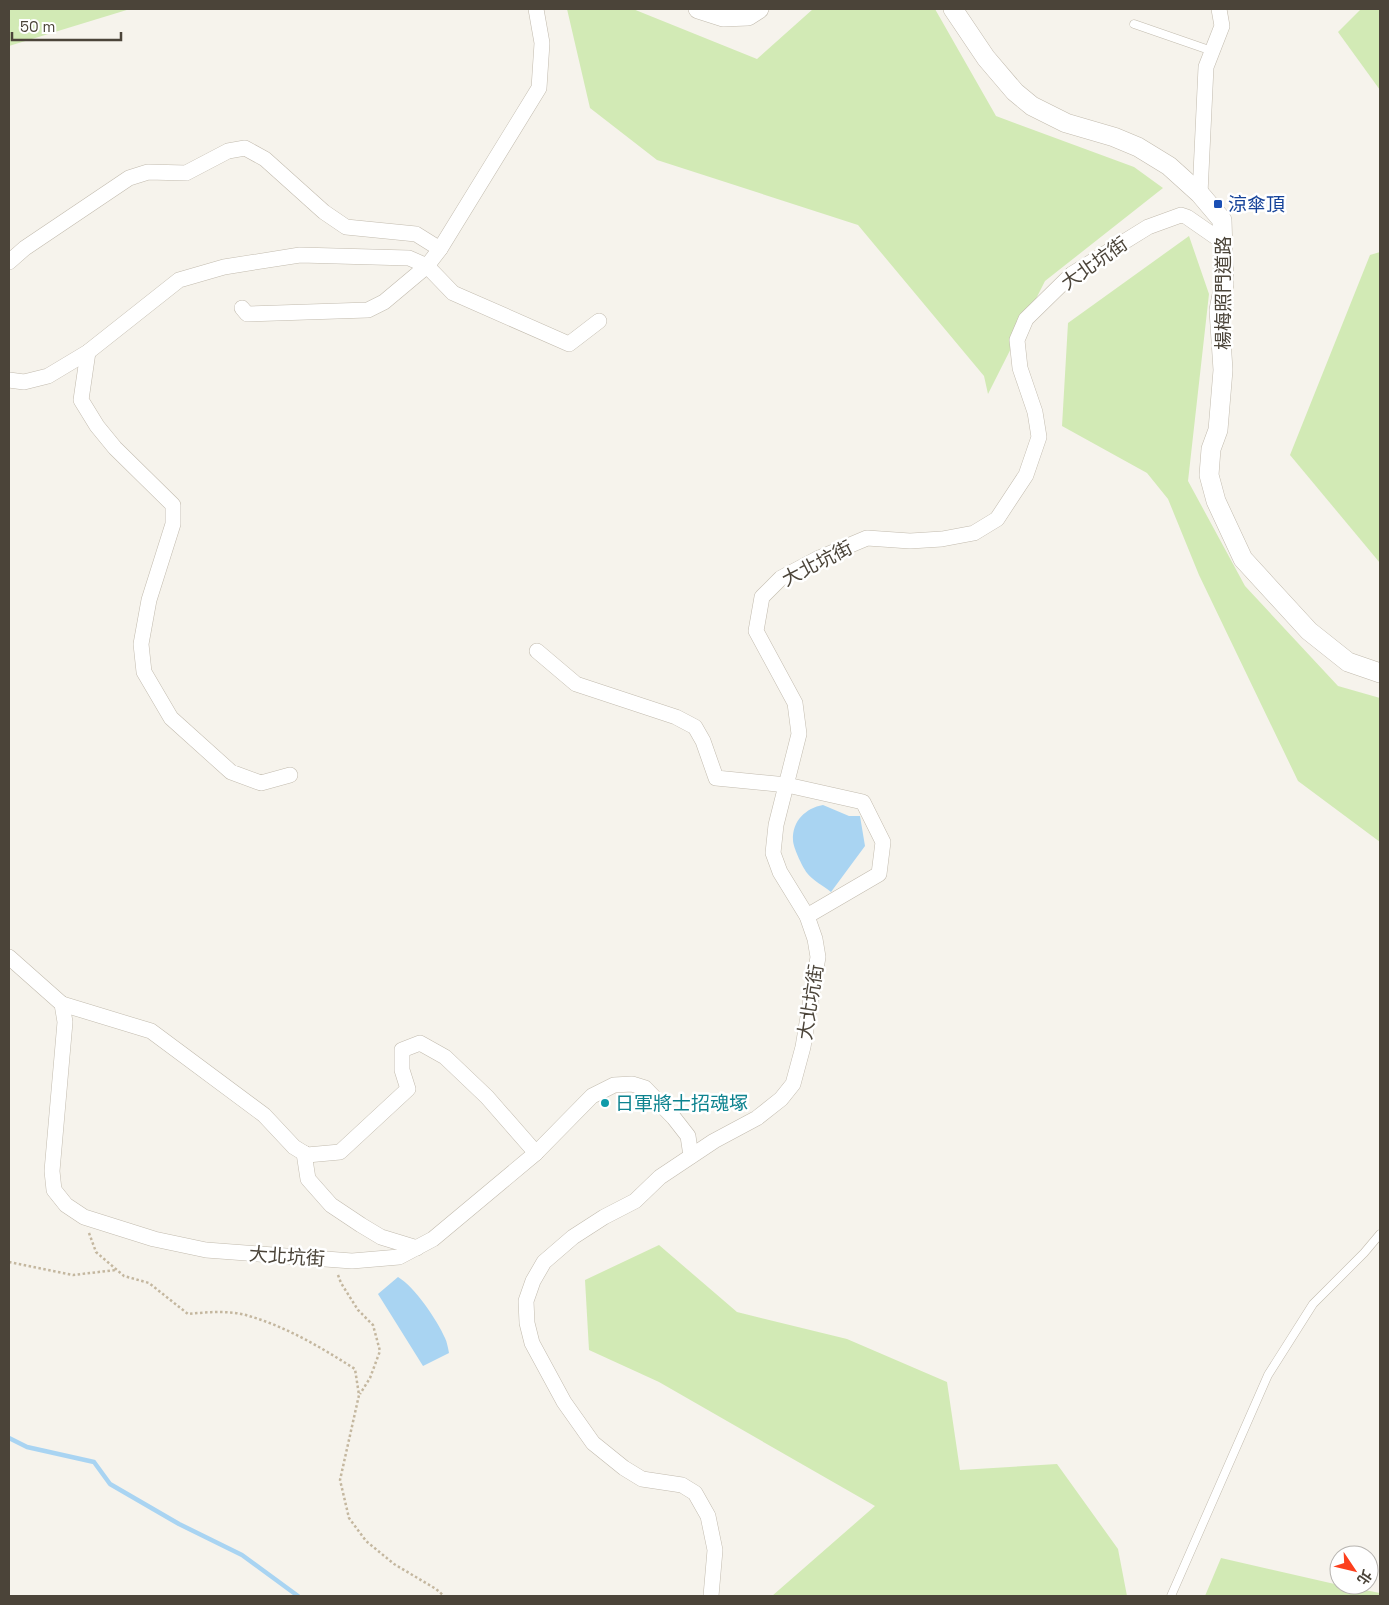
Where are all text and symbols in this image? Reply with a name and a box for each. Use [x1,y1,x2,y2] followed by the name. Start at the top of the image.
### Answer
[12,10,121,42] scale bar
[20,17,55,36] text: 50 m
[1228,192,1285,217] place label: 涼傘頂
[1212,198,1224,210] marker: 涼傘頂
[1056,231,1133,295] street label: 大北坑街
[1211,236,1236,350] street label: 楊梅照門道路
[778,535,857,592] street label: 大北坑街
[792,963,829,1042] street label: 大北坑街
[615,1091,748,1116] place label: 日軍將士招魂塚
[599,1097,611,1109] marker: 日軍將士招魂塚
[248,1241,326,1272] street label: 大北坑街
[1329,1545,1379,1595] north arrow
[1353,1567,1376,1588] text: 北

